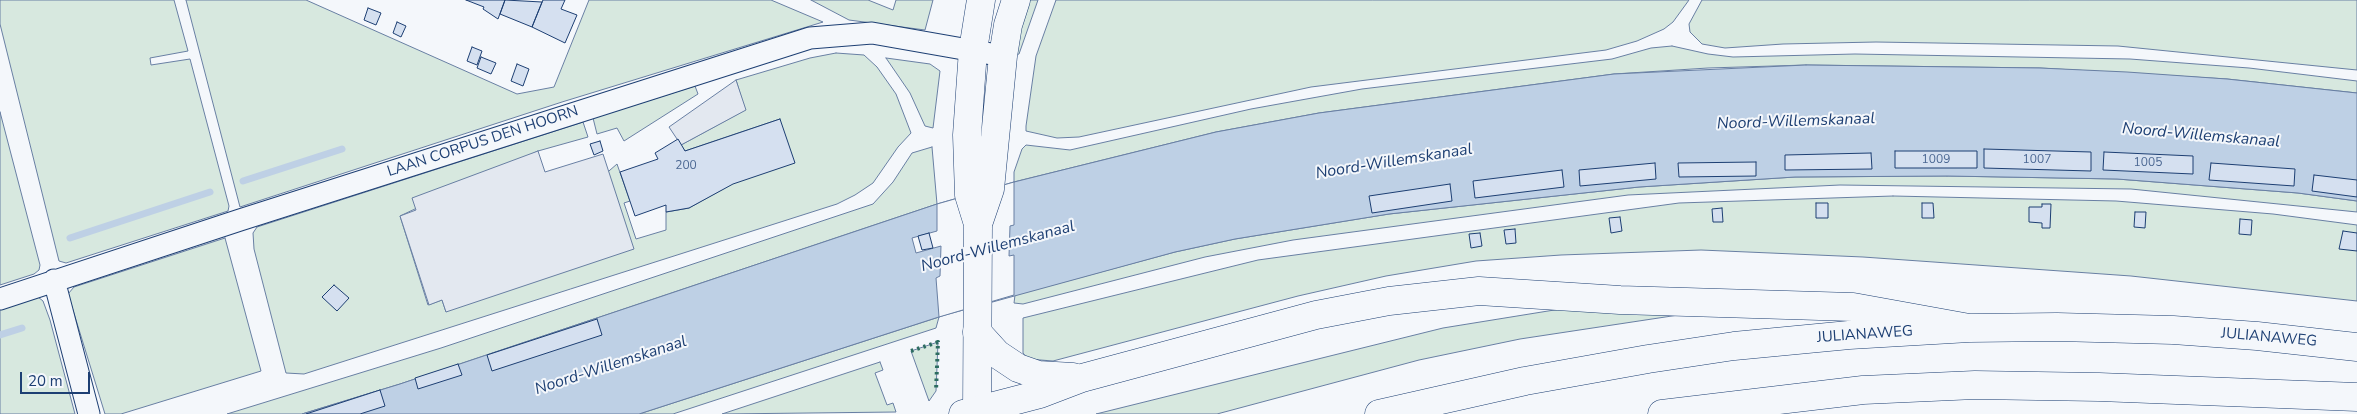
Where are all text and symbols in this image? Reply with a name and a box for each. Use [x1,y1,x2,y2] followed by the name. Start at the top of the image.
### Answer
[385,103,581,181] street label: LAAN CORPUS DEN HOORN
[1717,110,1875,134] water label: Noord-Willemskanaal
[2121,120,2281,152] water label: Noord-Willemskanaal
[1314,140,1474,184] water label: Noord-Willemskanaal
[1922,153,1950,167] house number: 1009
[2023,153,2051,167] house number: 1007
[2134,156,2162,170] house number: 1005
[675,159,697,173] house number: 200
[919,217,1077,277] water label: Noord-Willemskanaal
[1816,323,1914,347] street label: JULIANAWEG
[2220,325,2318,351] street label: JULIANAWEG
[533,332,689,400] water label: Noord-Willemskanaal
[22,362,92,394] scale bar
[28,371,63,391] text: 20 m

